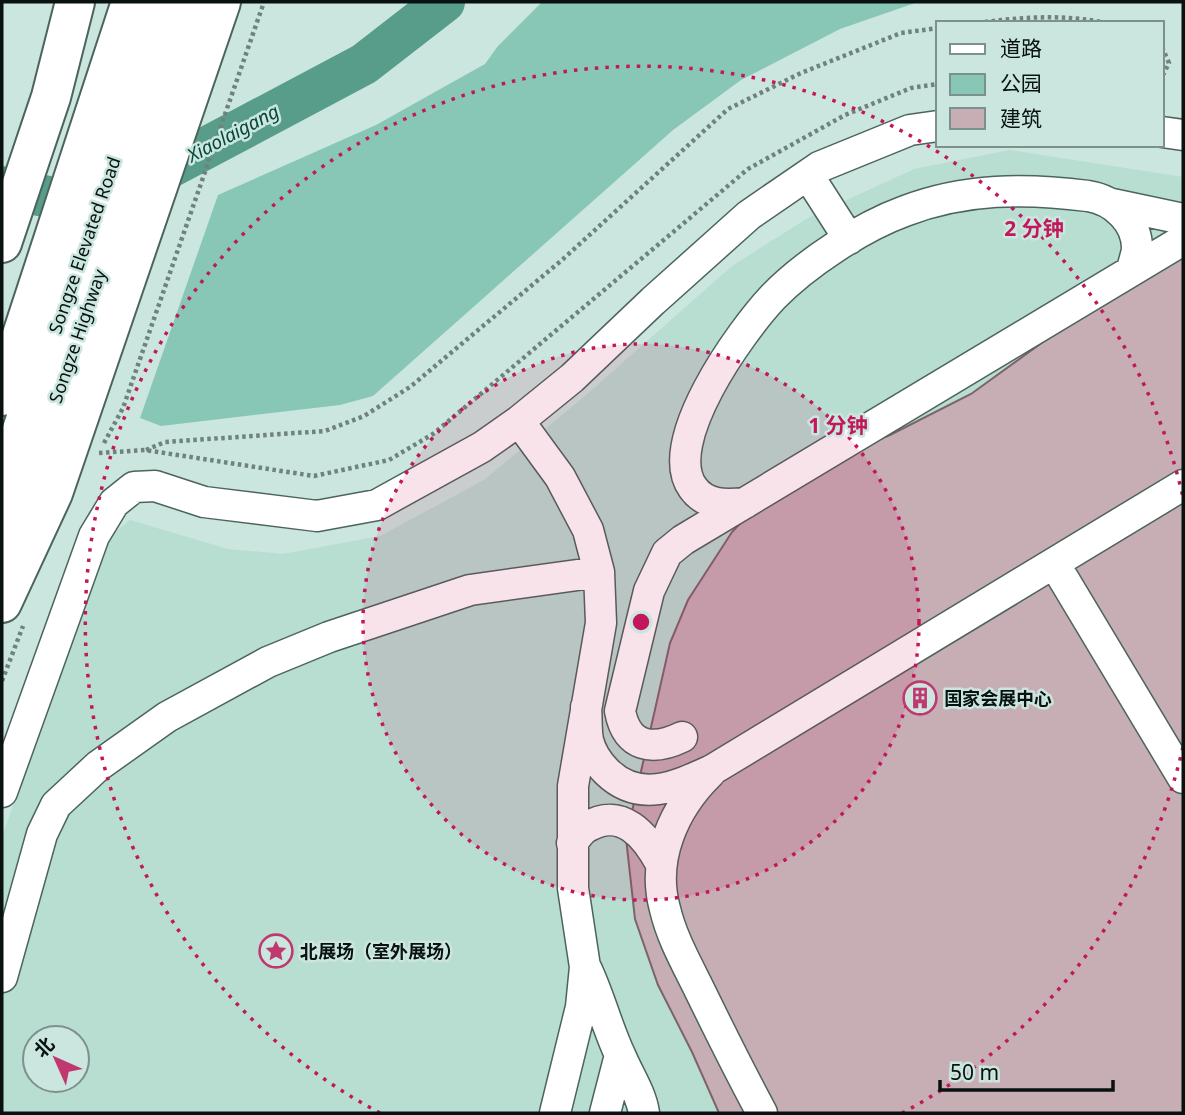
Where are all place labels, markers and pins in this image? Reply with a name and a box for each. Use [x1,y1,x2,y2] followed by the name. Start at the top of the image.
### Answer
[629,610,653,634] centre of rings
[901,679,939,717] building icon: 国家会展中心
[944,686,1052,710] place label: 国家会展中心
[257,932,295,970] place icon: 北展场（室外展场）
[300,939,462,963] place label: 北展场（室外展场）

